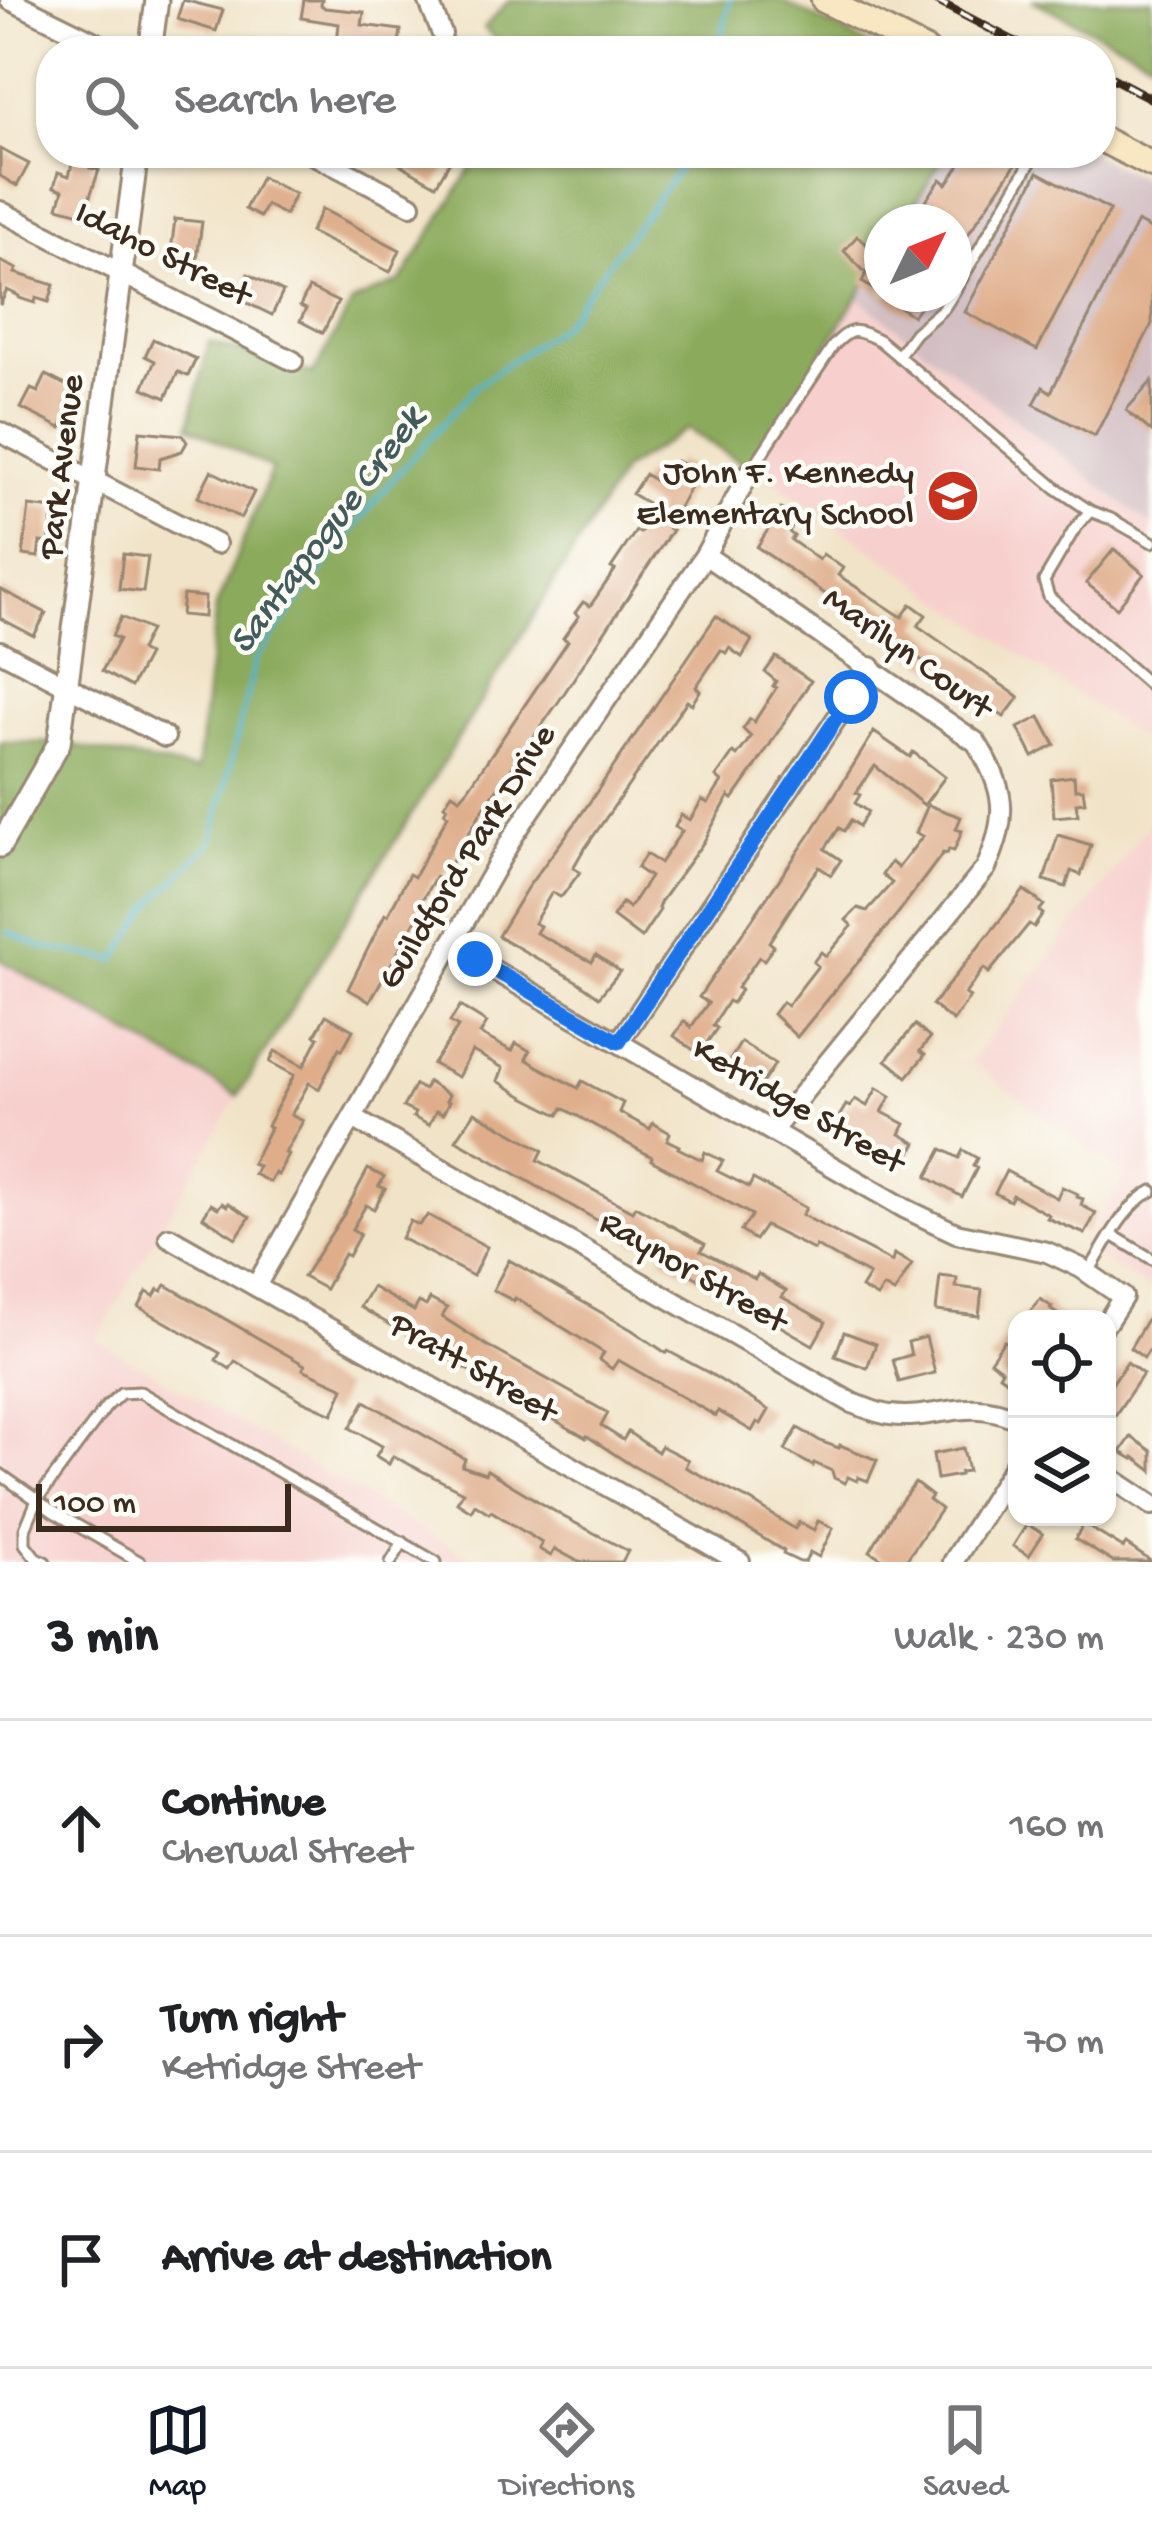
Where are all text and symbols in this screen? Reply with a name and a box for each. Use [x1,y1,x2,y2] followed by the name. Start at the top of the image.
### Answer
[36,36,1116,168] search box
[78,69,144,135] icon: search
[174,76,396,129] text: Search here
[67,193,260,320] street label: Idaho Street
[864,204,972,312] north arrow
[31,372,97,563] street label: Park Avenue
[221,396,439,665] water label: Santapogue Creek
[637,454,914,538] place label: John F. Kennedy Elementary School
[925,468,981,524] school or university icon: John F. Kennedy Elementary School
[813,579,1002,733] street label: Marilyn Court
[824,670,878,724] route start
[370,717,568,998] street label: Guildford Park Drive
[448,932,502,986] route end
[683,1030,914,1188] street label: Ketridge Street
[590,1203,796,1347] street label: Raynor Street
[380,1304,566,1437] street label: Pratt Street
[1008,1310,1116,1526] map controls
[1008,1310,1116,1418] button: locate
[1008,1418,1116,1526] button: layers
[36,1478,291,1531] scale bar
[54,1486,136,1524] text: 100 m
[48,1610,158,1670] text: 3 min
[894,1617,1104,1663] text: Walk · 230 m
[162,1778,325,1831] text: Continue
[48,1795,114,1861] icon: ahead
[1009,1805,1104,1851] text: 160 m
[162,1831,412,1877] text: Cherwal Street
[162,1994,342,2047] text: Turn right
[48,2011,114,2077] icon: right
[1025,2021,1104,2067] text: 70 m
[162,2047,420,2093] text: Ketridge Street
[48,2227,114,2293] icon: arrive
[162,2233,551,2286] text: Arrive at destination
[145,2397,211,2507] tab: Map
[500,2397,634,2507] tab: Directions
[923,2397,1007,2507] tab: Saved

